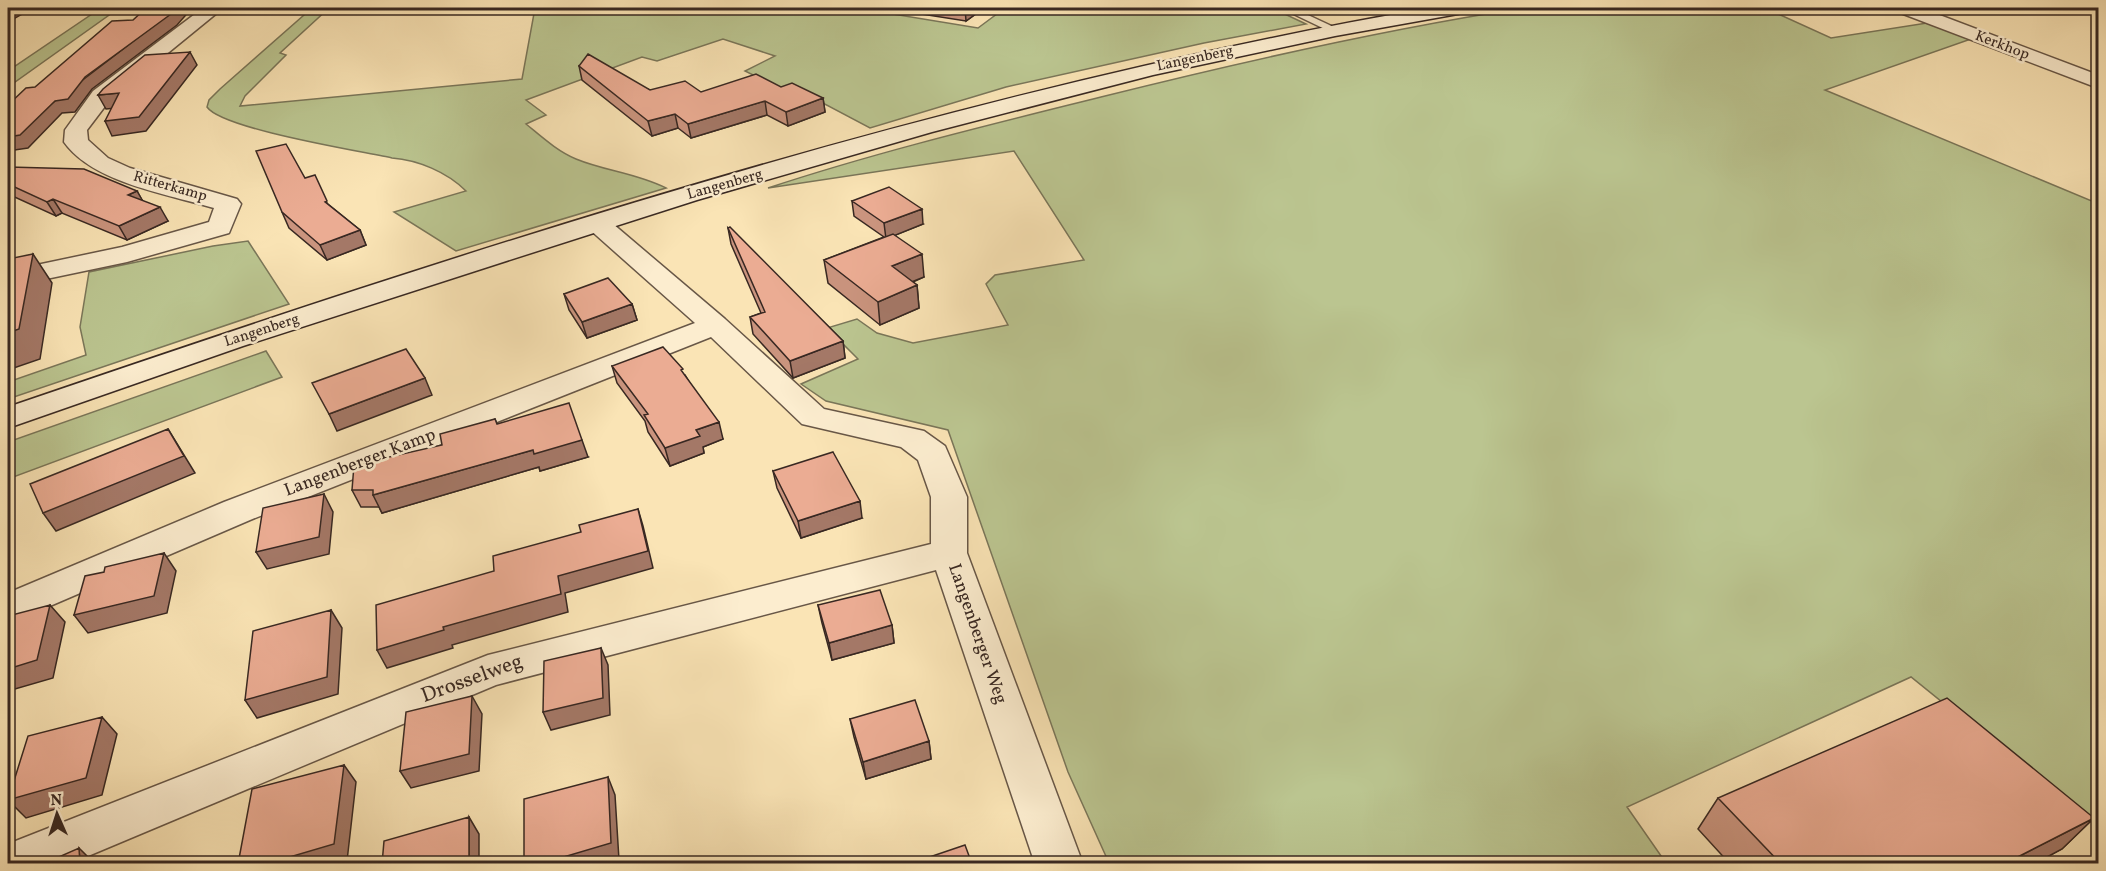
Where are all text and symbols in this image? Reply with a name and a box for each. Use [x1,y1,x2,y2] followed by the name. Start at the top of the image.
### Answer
[1972,26,2032,66] street label: Kerkhop
[1155,41,1236,77] street label: Langenberg
[685,164,766,206] street label: Langenberg
[131,166,209,208] street label: Ritterkamp
[222,309,303,353] street label: Langenberg
[281,423,439,503] street label: Langenberger Kamp
[941,560,1013,708] street label: Langenberger Weg
[417,647,527,711] street label: Drosselweg
[27,784,87,844] north arrow
[50,790,63,812] text: N

